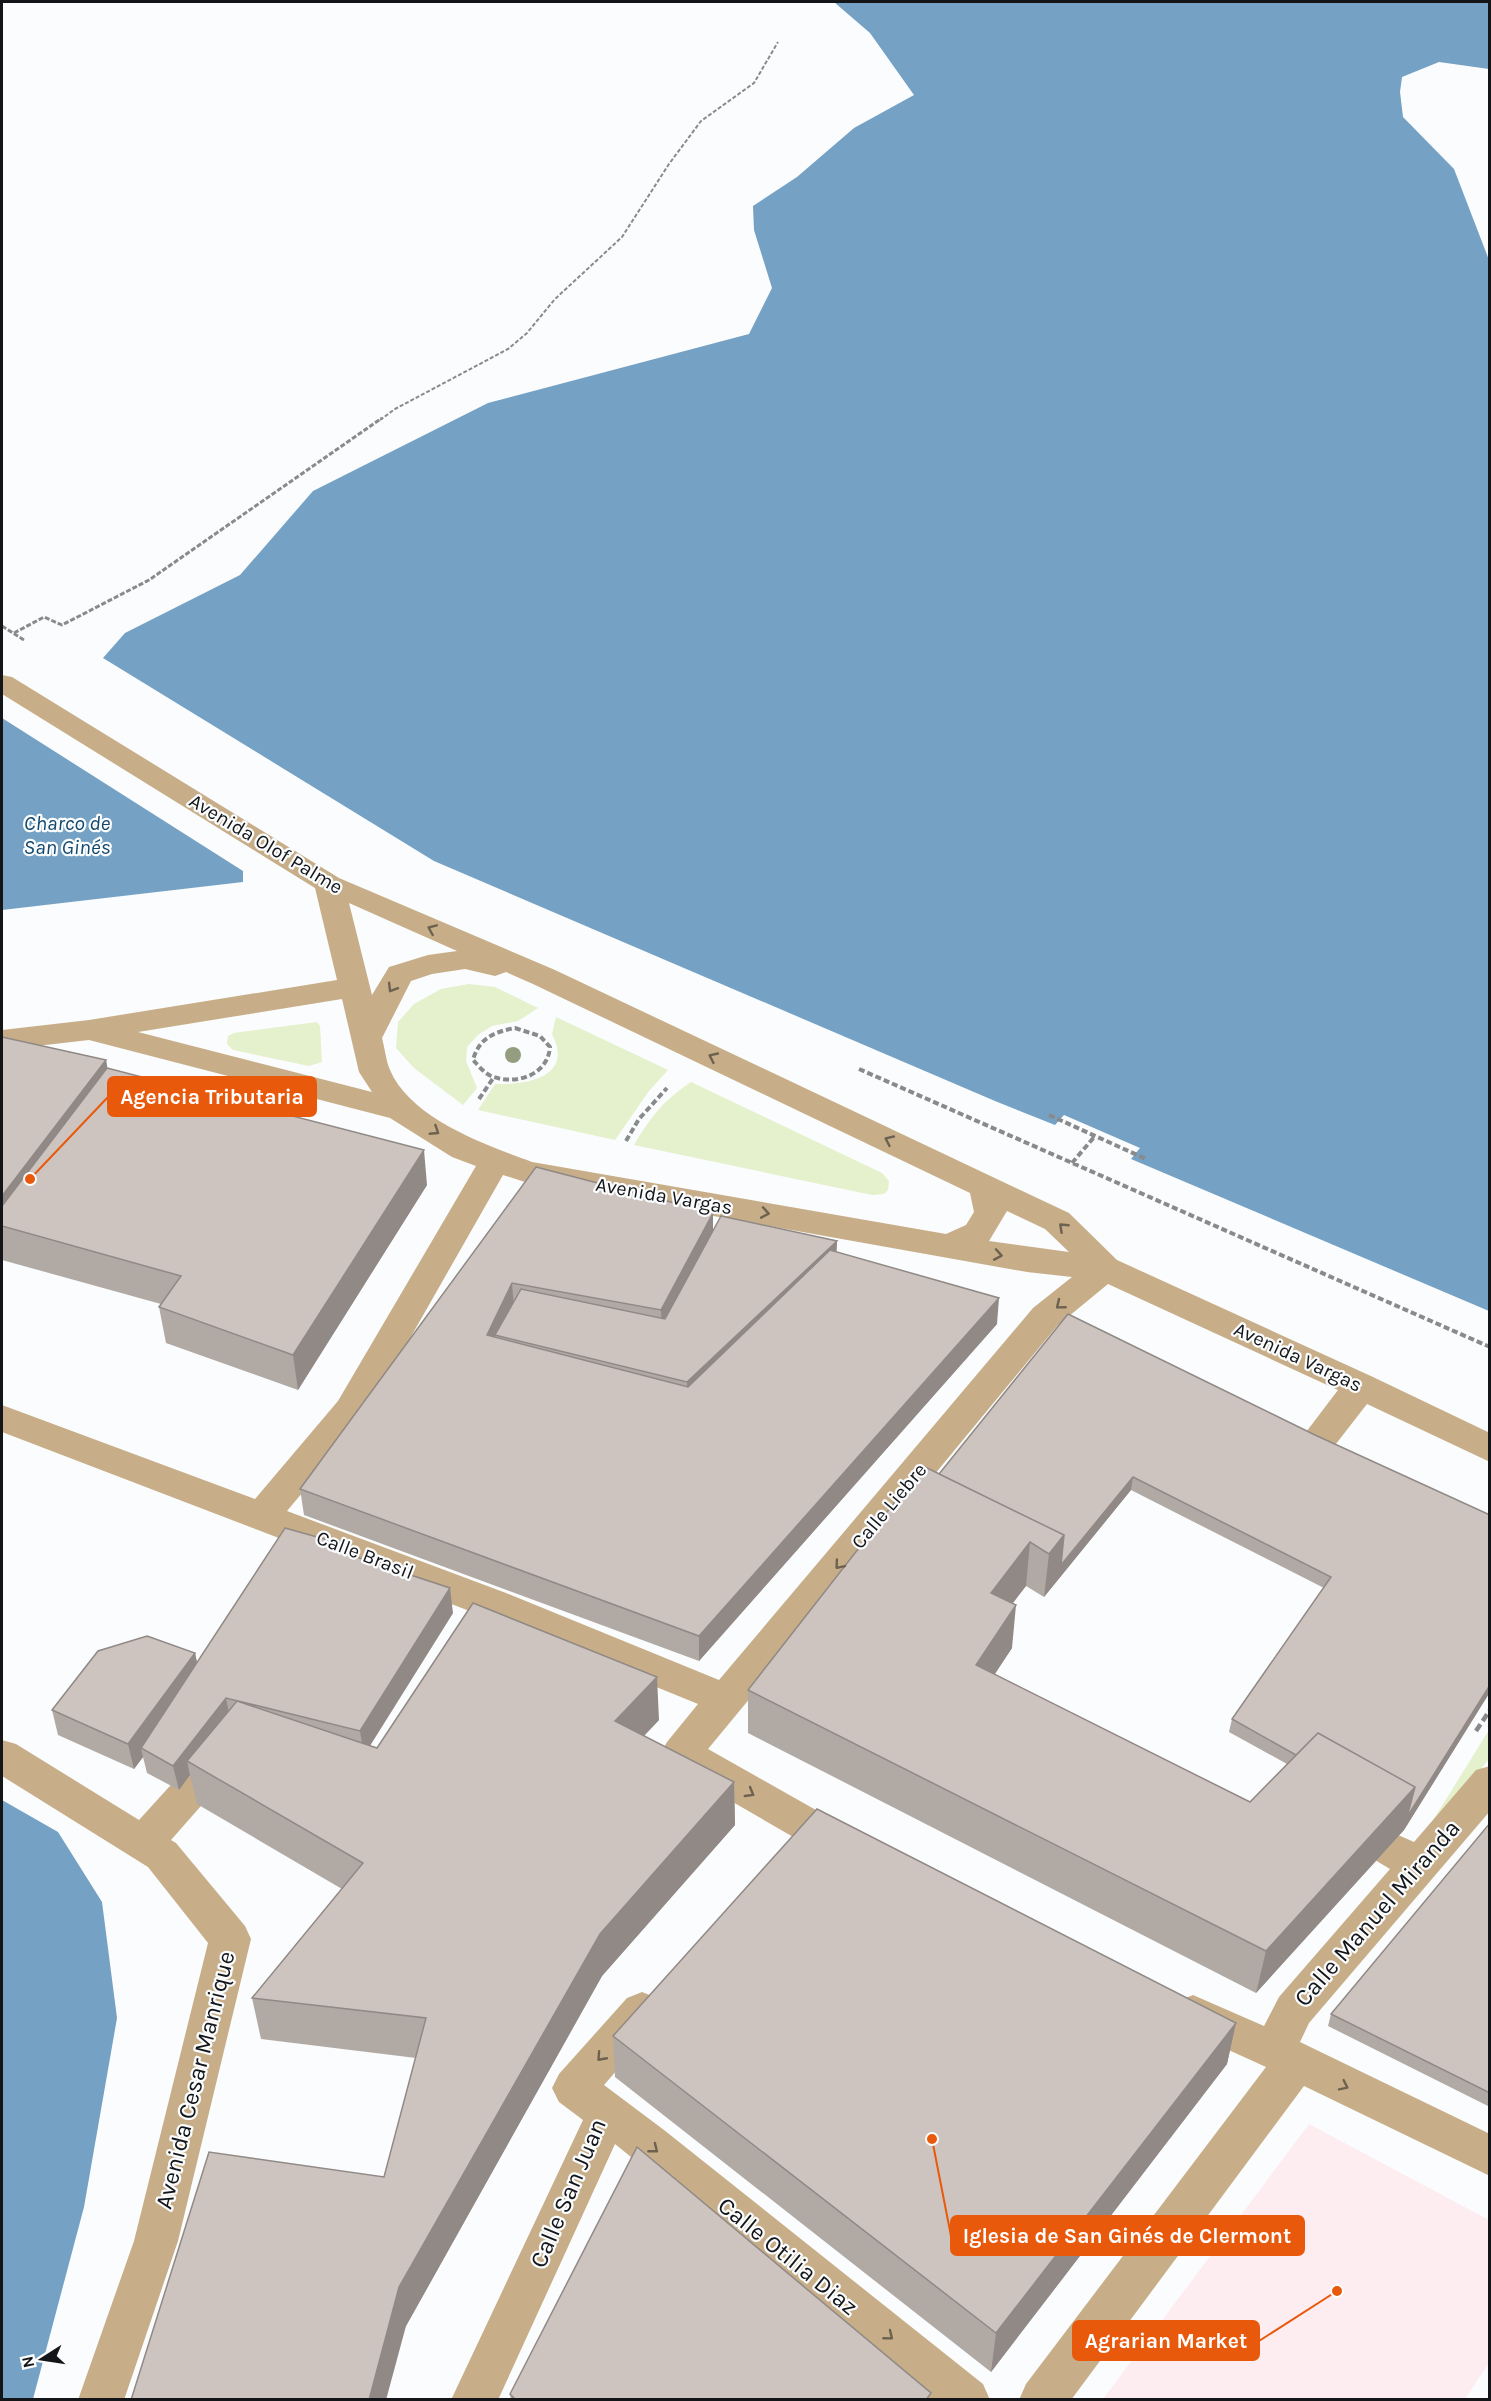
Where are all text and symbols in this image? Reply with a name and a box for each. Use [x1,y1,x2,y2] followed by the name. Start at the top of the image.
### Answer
[185,789,347,899] street label: Avenida Olof Palme
[24,811,110,859] water label: Charco de San Ginés
[428,924,439,936] one-way arrow
[387,982,399,992] one-way arrow
[708,1052,719,1064] one-way arrow
[108,1077,316,1116] callout: Agencia Tributaria
[120,1085,304,1109] text: Agencia Tributaria
[429,1124,439,1136] one-way arrow
[884,1136,895,1148] one-way arrow
[594,1173,734,1219] street label: Avenida Vargas
[759,1206,769,1219] one-way arrow
[1060,1223,1070,1234] one-way arrow
[993,1248,1003,1260] one-way arrow
[1056,1298,1067,1309] one-way arrow
[1230,1317,1366,1397] street label: Avenida Vargas
[847,1459,931,1553] street label: Calle Liebre
[313,1526,417,1584] street label: Calle Brasil
[835,1558,846,1569] one-way arrow
[744,1785,755,1797] one-way arrow
[1288,1814,1466,2012] street label: Calle Manuel Miranda
[149,1948,241,2212] street label: Avenida Cesar Manrique
[597,2050,608,2061] one-way arrow
[1338,2079,1349,2090] one-way arrow
[524,2114,612,2272] street label: Calle San Juan
[647,2141,658,2152] one-way arrow
[713,2191,863,2321] street label: Calle Otilia Diaz
[951,2216,1304,2255] callout: Iglesia de San Ginés de Clermont
[963,2224,1291,2248] text: Iglesia de San Ginés de Clermont
[1073,2321,1259,2360] callout: Agrarian Market
[882,2328,893,2339] one-way arrow
[12,2329,72,2389] north arrow
[1085,2329,1247,2353] text: Agrarian Market
[17,2354,38,2370] text: N

